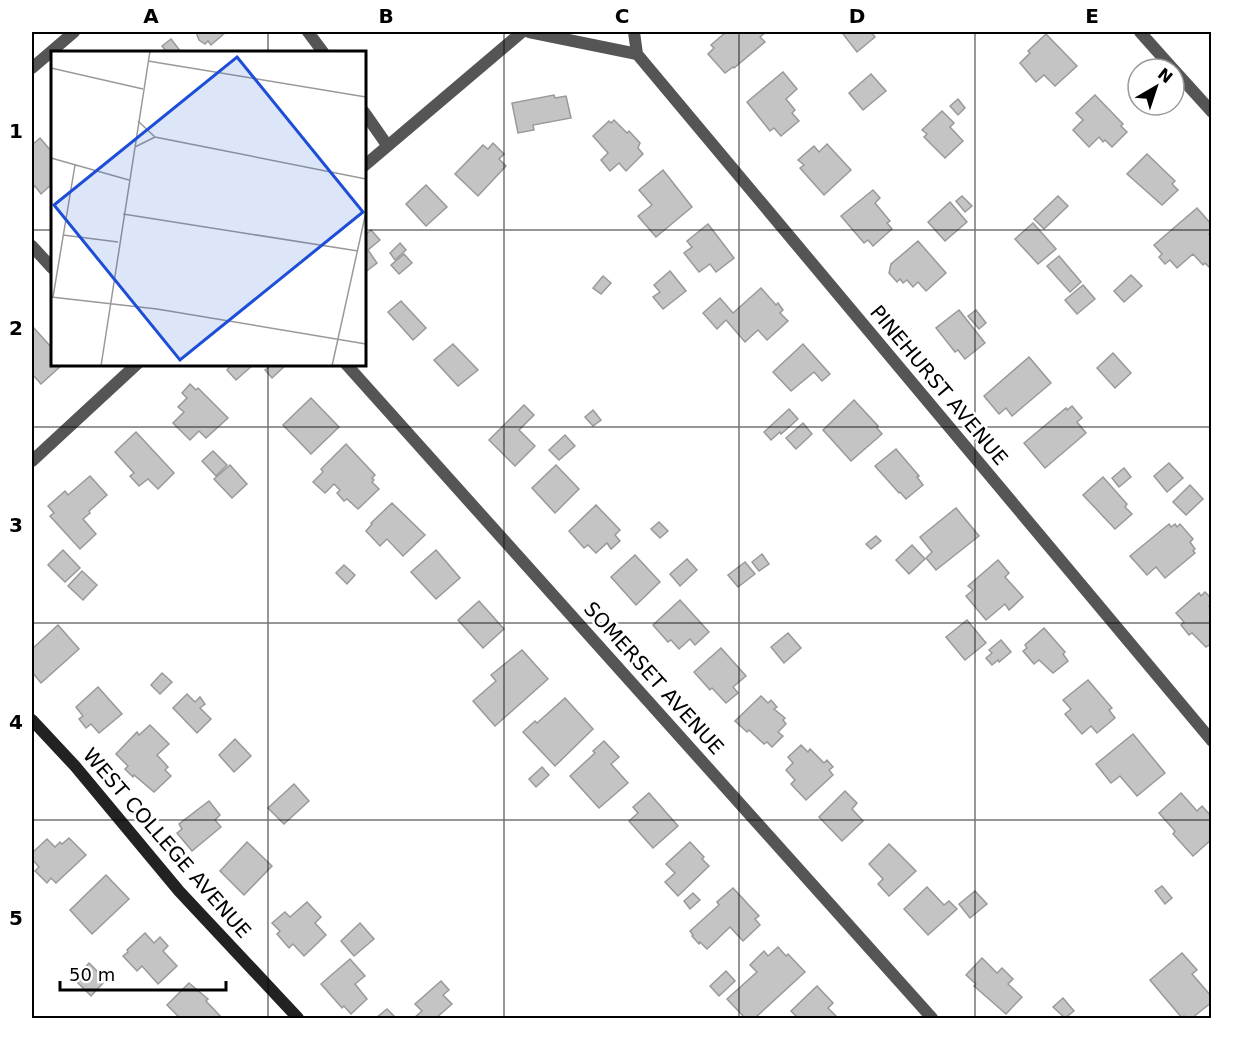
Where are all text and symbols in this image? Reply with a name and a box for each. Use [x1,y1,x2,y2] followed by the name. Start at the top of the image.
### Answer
[143,4,159,28] text: A
[378,4,394,28] text: B
[615,4,629,28] text: C
[849,4,865,28] text: D
[1085,4,1099,28] text: E
[51,51,366,366] inset map
[1126,57,1186,117] north arrow
[1154,64,1176,87] text: N
[9,119,23,143] text: 1
[865,300,1013,470] street label: PINEHURST AVENUE
[9,316,23,340] text: 2
[9,513,23,537] text: 3
[579,597,729,759] street label: SOMERSET AVENUE
[9,710,23,734] text: 4
[78,743,256,943] street label: WEST COLLEGE AVENUE
[9,906,23,930] text: 5
[60,954,226,992] scale bar
[69,964,115,985] text: 50 m

